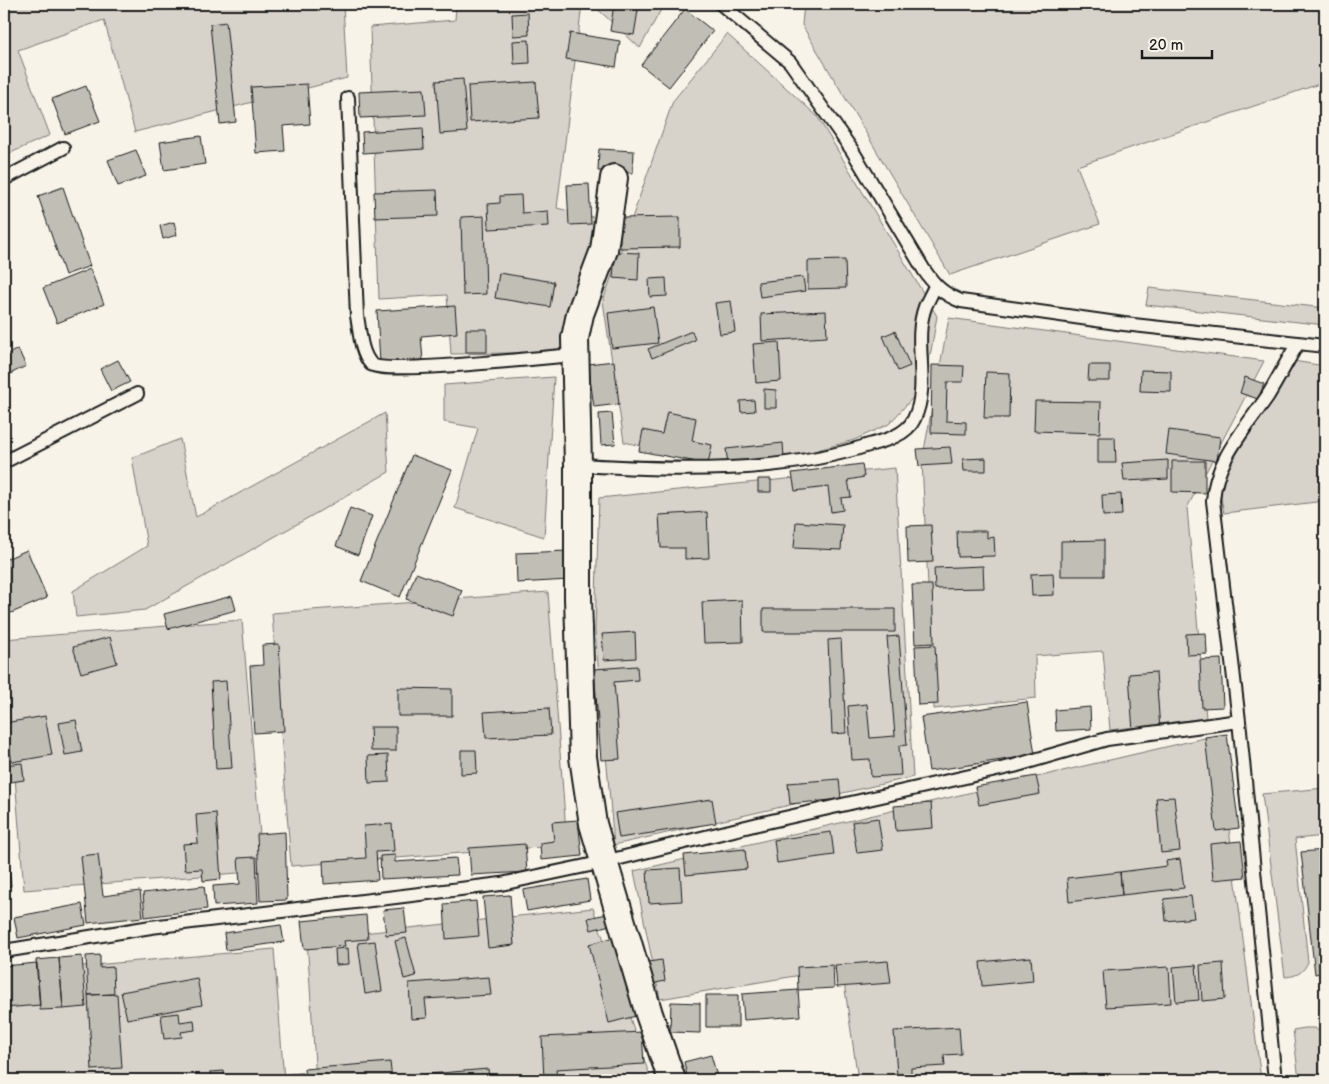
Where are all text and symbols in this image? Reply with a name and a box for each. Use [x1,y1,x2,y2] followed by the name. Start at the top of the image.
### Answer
[1142,28,1212,60] scale bar
[1149,36,1183,55] text: 20 m

